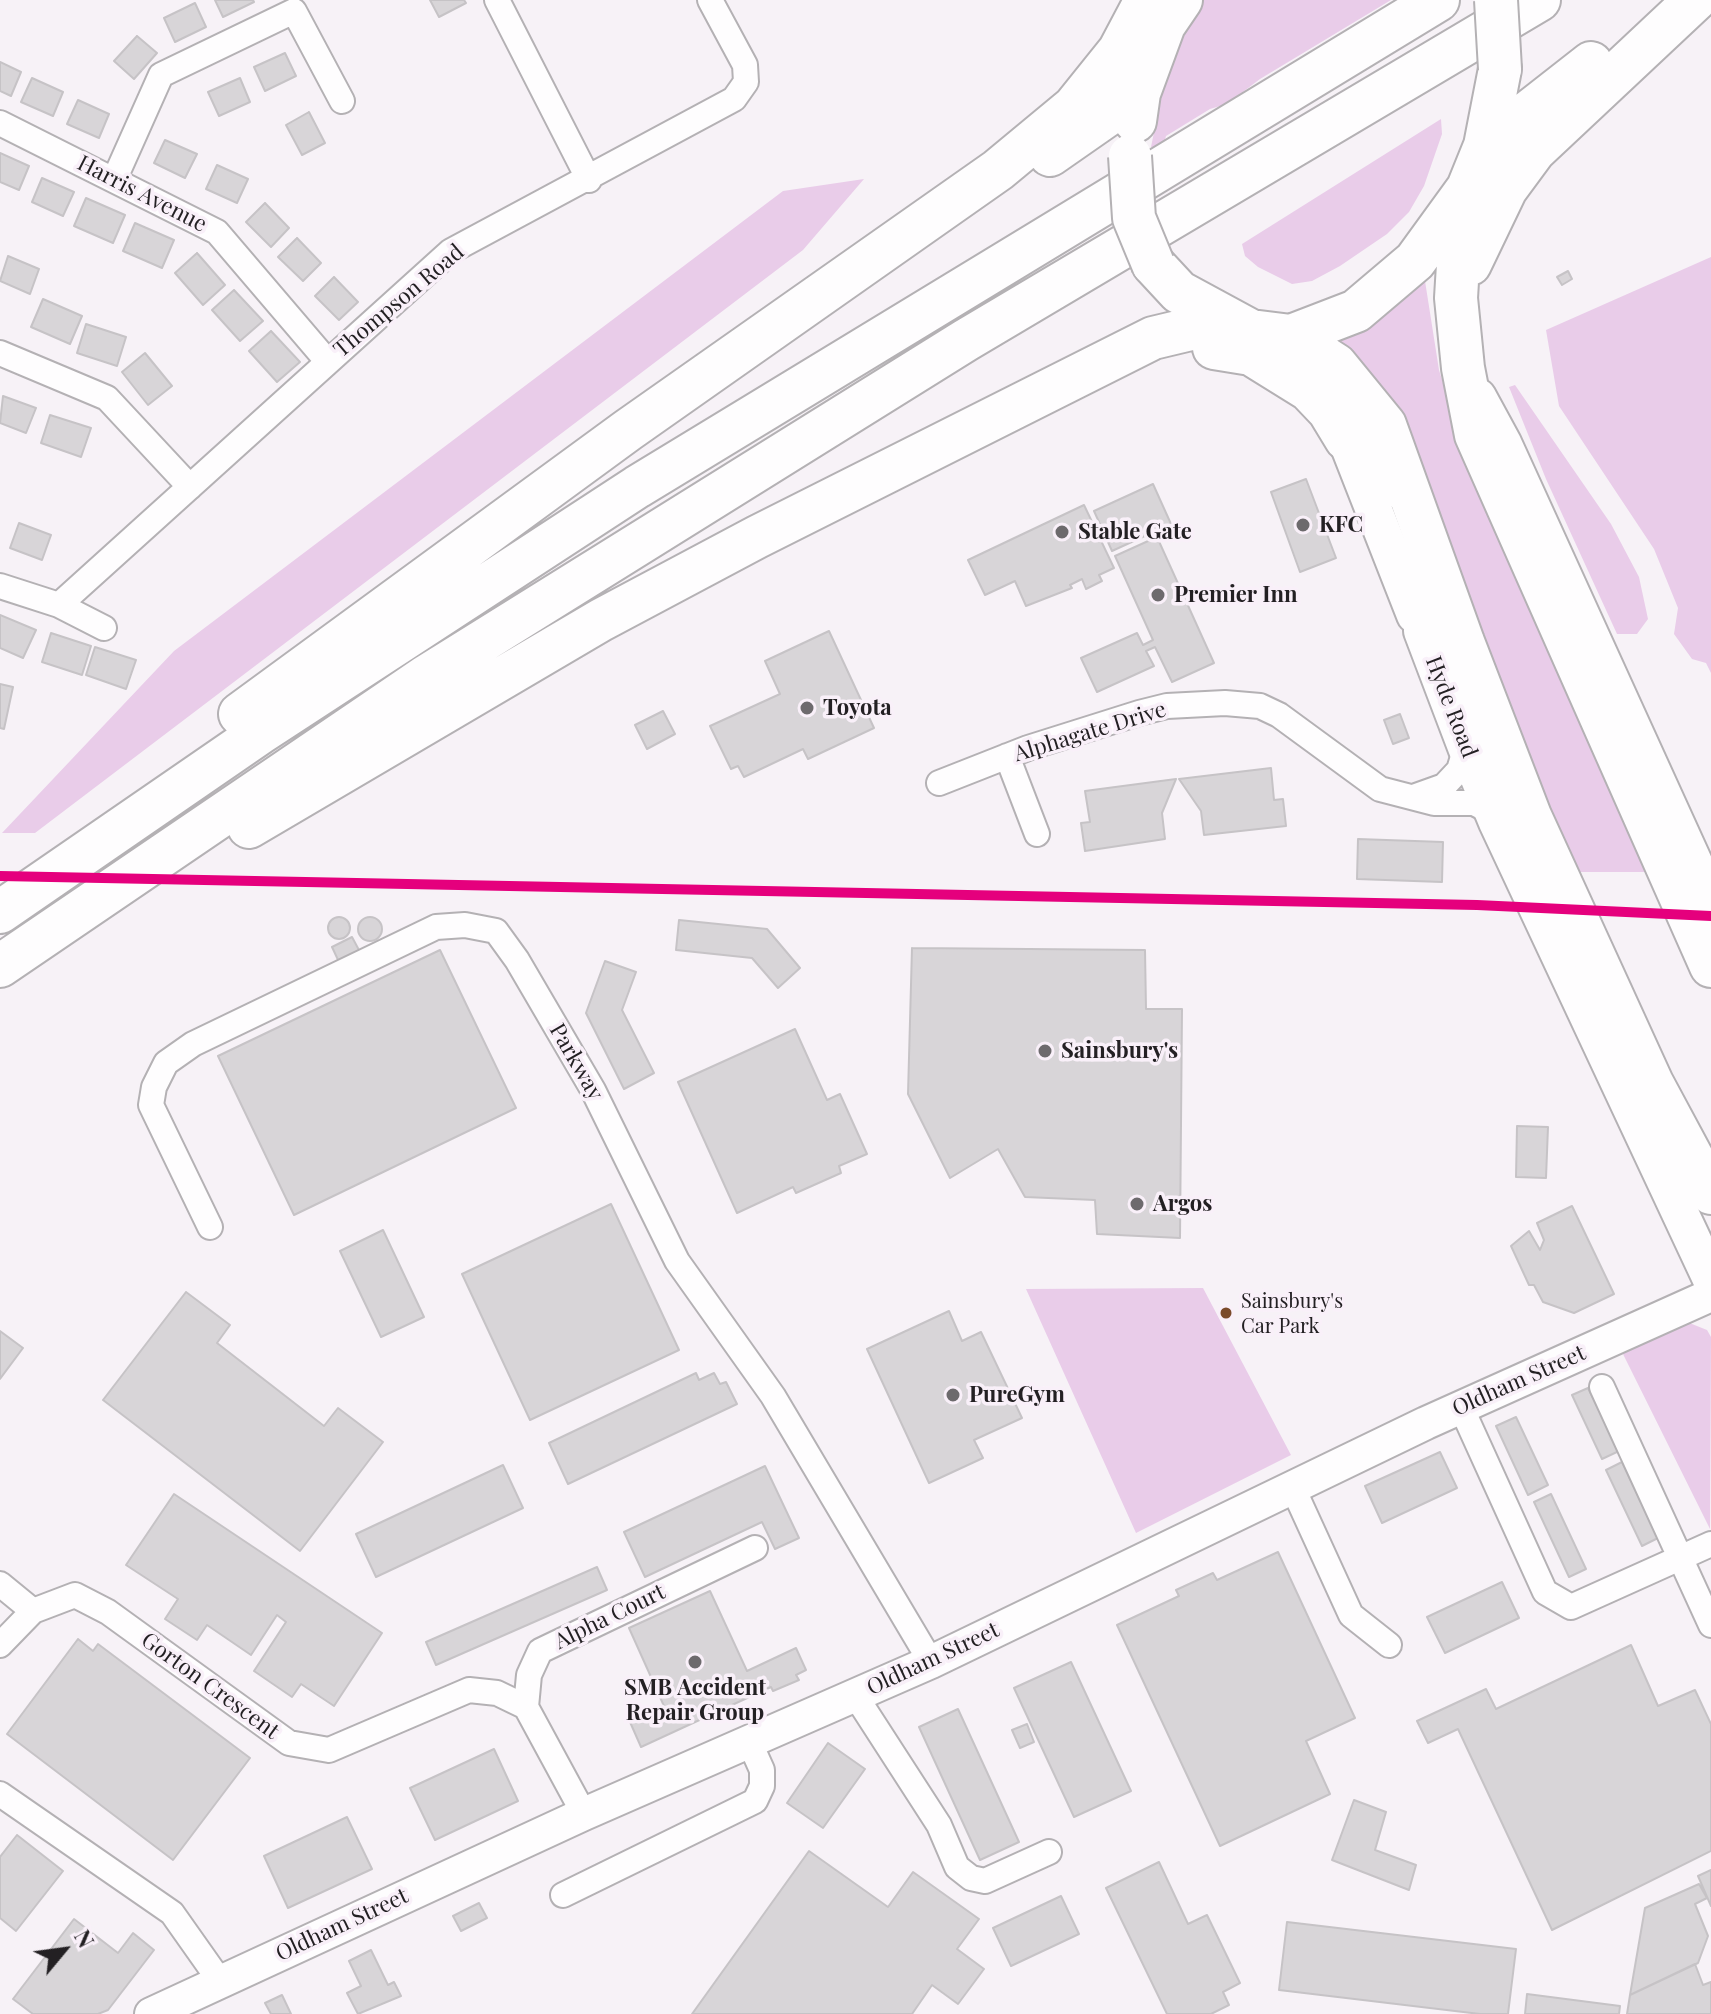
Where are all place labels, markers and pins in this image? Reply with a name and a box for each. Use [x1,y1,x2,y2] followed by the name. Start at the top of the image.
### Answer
[1319,512,1363,538] place label: KFC
[1294,516,1312,534] marker: KFC
[1078,519,1192,545] place label: Stable Gate
[1053,523,1071,541] marker: Stable Gate
[1174,582,1298,608] place label: Premier Inn
[1149,586,1167,604] marker: Premier Inn
[823,695,892,721] place label: Toyota
[798,699,816,717] marker: Toyota
[1061,1038,1178,1064] place label: Sainsbury's
[1036,1042,1054,1060] marker: Sainsbury's
[1153,1191,1212,1217] place label: Argos
[1128,1195,1146,1213] marker: Argos
[1241,1290,1343,1337] place label: Sainsbury's Car Park
[1218,1305,1234,1321] marker: Sainsbury's Car Park
[969,1382,1065,1408] place label: PureGym
[944,1386,962,1404] marker: PureGym
[686,1653,704,1671] marker: SMB Accident Repair Group
[624,1675,766,1726] place label: SMB Accident Repair Group

